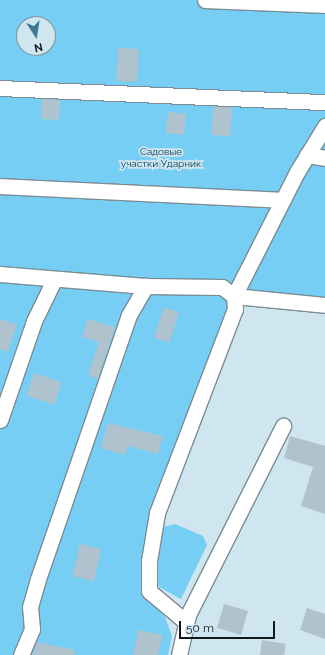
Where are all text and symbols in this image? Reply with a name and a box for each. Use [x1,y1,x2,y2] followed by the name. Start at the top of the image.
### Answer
[16,16,56,56] north arrow
[33,40,44,54] text: N
[121,145,201,168] park label: Садовые участки Ударник
[181,613,277,639] scale bar
[186,621,214,635] text: 50 m

